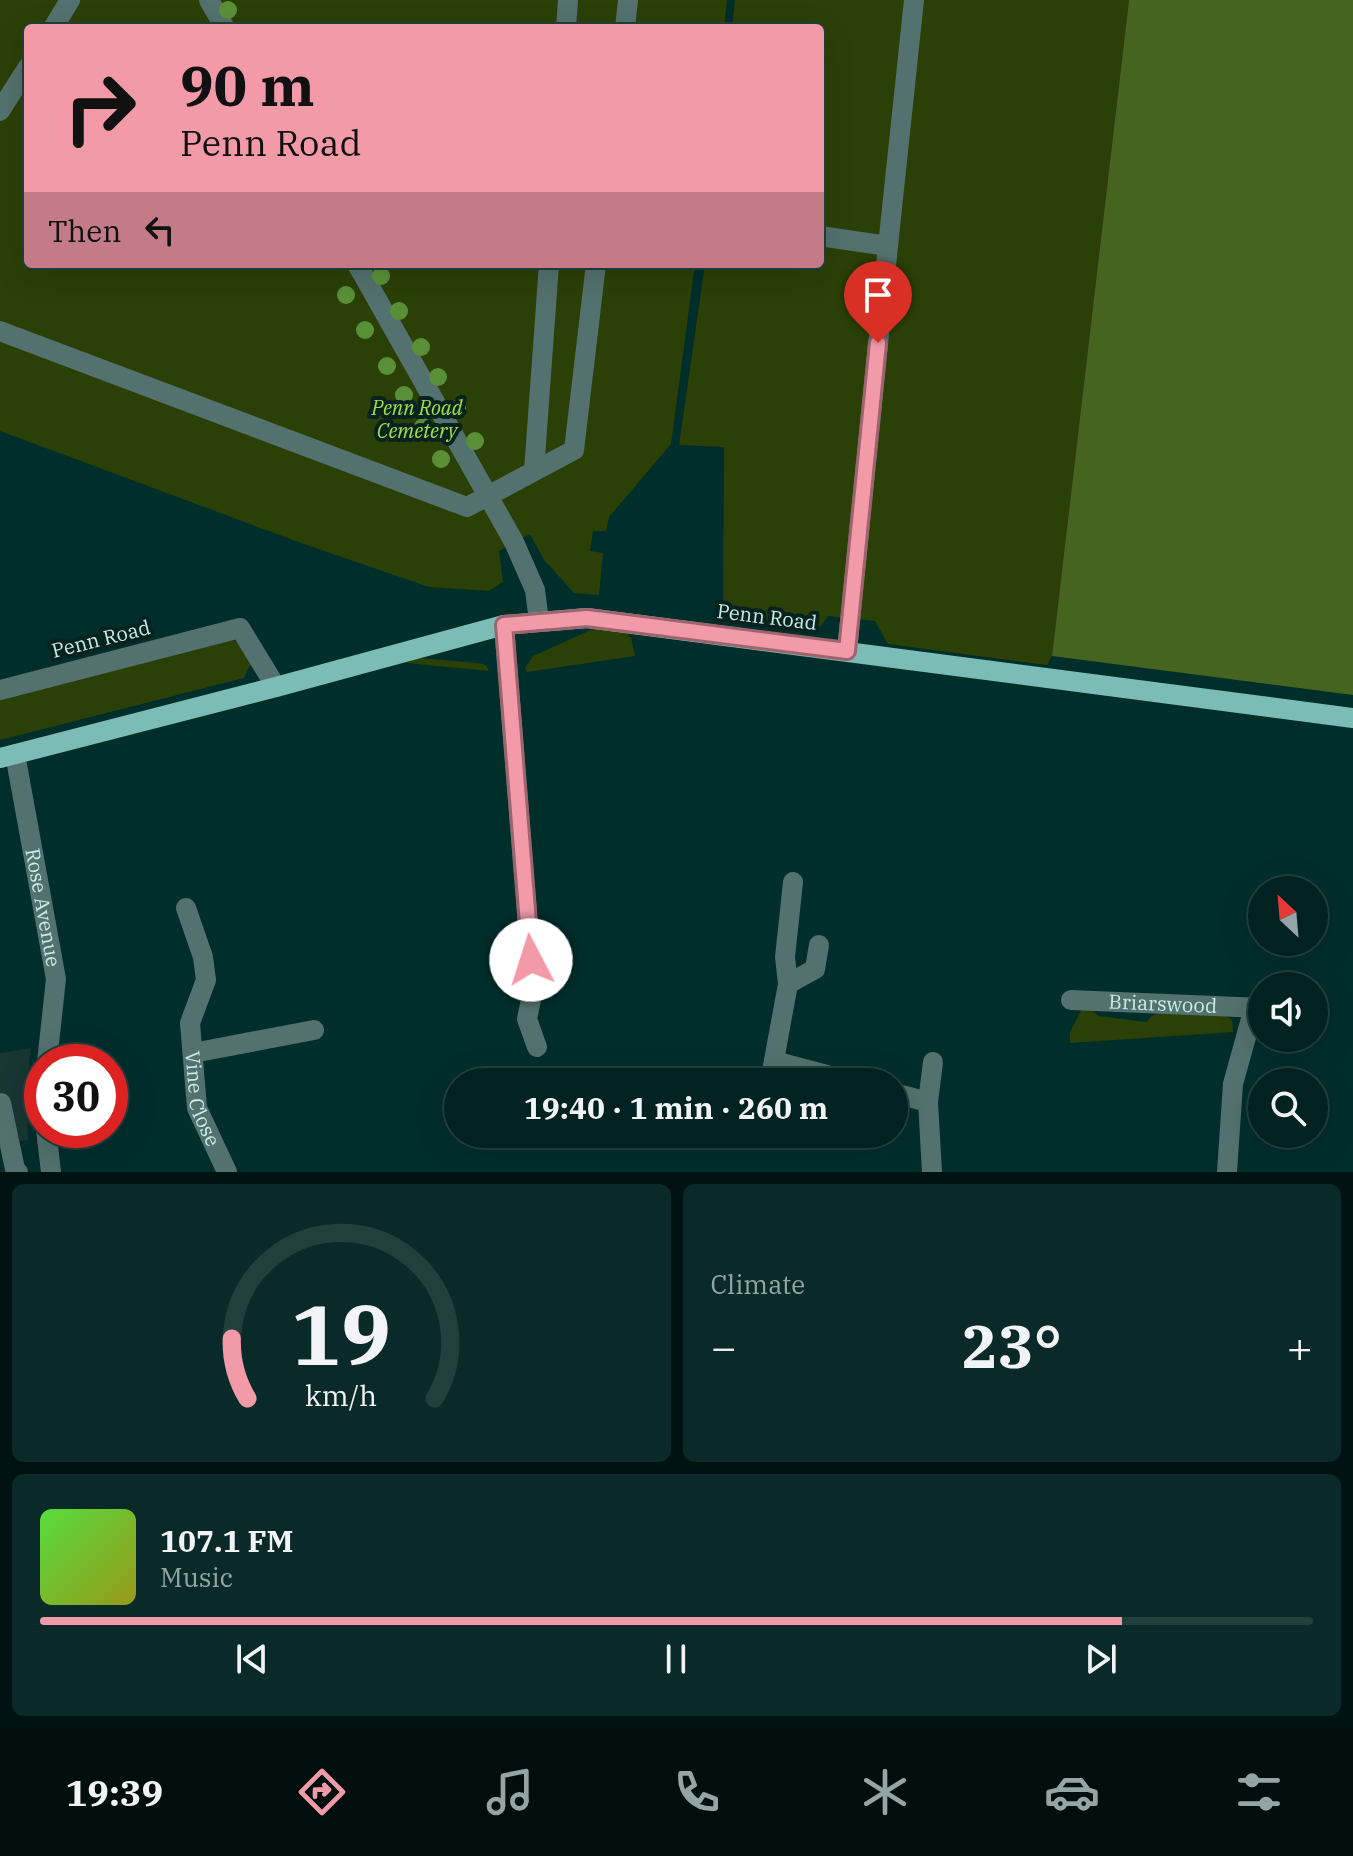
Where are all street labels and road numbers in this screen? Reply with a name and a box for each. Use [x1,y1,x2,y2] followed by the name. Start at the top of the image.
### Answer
[715,597,819,636] street label: Penn Road
[49,613,153,664] street label: Penn Road
[19,846,67,969] street label: Rose Avenue
[1108,988,1218,1019] street label: Briarswood
[179,1050,227,1150] street label: Vine Close

